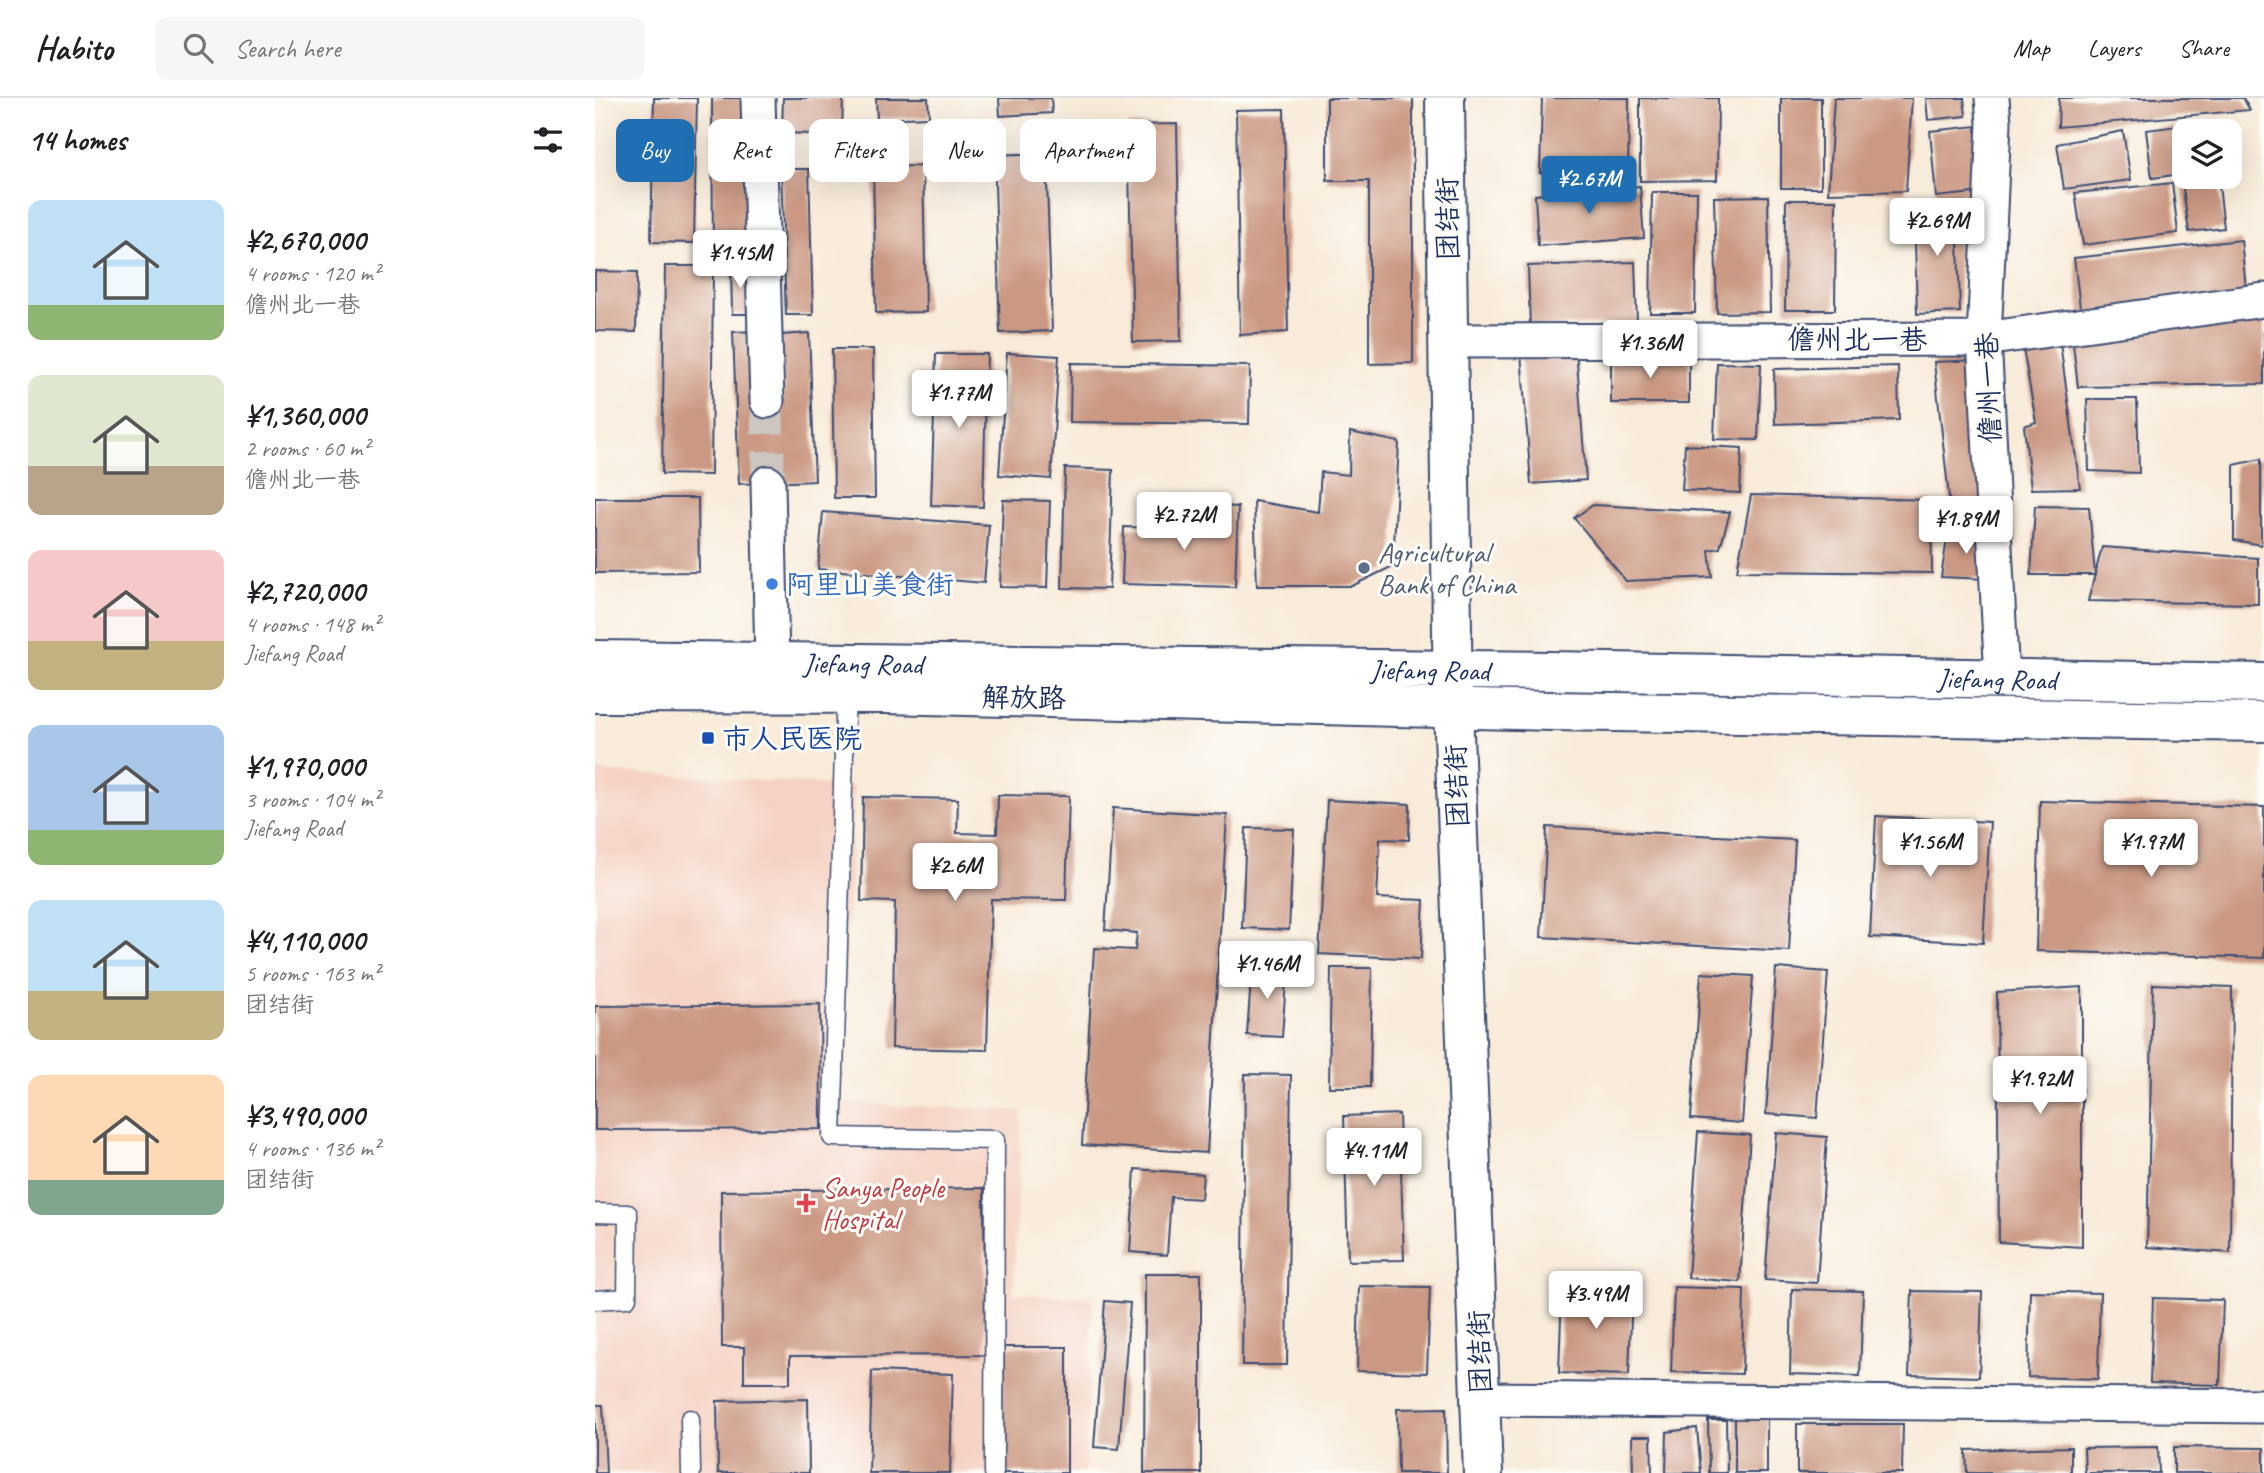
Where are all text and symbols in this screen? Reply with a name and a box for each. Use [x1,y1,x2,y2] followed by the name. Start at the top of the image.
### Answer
[155,17,645,80] search box
[35,27,113,69] text: Habito
[179,29,217,67] icon: search
[235,32,341,65] text: Search here
[2013,33,2050,63] text: Map
[2088,33,2141,63] text: Layers
[2179,33,2229,63] text: Share
[616,119,694,182] chip: Buy
[708,119,795,182] chip: Rent
[809,119,909,182] chip: Filters
[923,119,1006,182] chip: New
[1020,119,1156,182] chip: Apartment
[2172,119,2242,189] map controls
[2172,119,2242,189] button: layers
[28,121,126,159] text: 14 homes
[529,121,567,159] icon: filters
[1532,156,1646,216] pin: ¥2.67M
[1557,164,1621,193] text: ¥2.67M
[1429,177,1466,261] street label: 团结街
[1880,198,1994,258] pin: ¥2.69M
[1906,206,1968,235] text: ¥2.69M
[245,221,365,259] text: ¥2,670,000
[84,228,168,312] icon: home
[683,230,797,290] pin: ¥1.45M
[709,238,771,267] text: ¥1.45M
[245,259,380,288] text: 4 rooms · 120 m²
[245,290,360,319] text: 儋州北一巷
[1593,320,1707,380] pin: ¥1.36M
[1787,322,1928,357] street label: 儋州北一巷
[1618,328,1682,357] text: ¥1.36M
[1969,330,2008,445] street label: 儋州一巷
[902,370,1016,430] pin: ¥1.77M
[928,378,990,407] text: ¥1.77M
[245,396,366,434] text: ¥1,360,000
[84,403,168,487] icon: home
[245,434,369,463] text: 2 rooms · 60 m²
[245,465,360,494] text: 儋州北一巷
[1127,492,1241,552] pin: ¥2.72M
[1909,496,2023,556] pin: ¥1.89M
[1153,500,1215,529] text: ¥2.72M
[1935,504,1997,533] text: ¥1.89M
[1378,535,1517,602] place label: Agricultural Bank of China
[1356,560,1372,576] marker: Agricultural Bank of China
[786,567,954,602] place label: 阿里山美食街
[245,572,365,610] text: ¥2,720,000
[764,576,780,592] marker: 阿里山美食街
[84,578,168,662] icon: home
[245,610,380,639] text: 4 rooms · 148 m²
[245,639,343,668] text: Jiefang Road
[801,645,927,682] street label: Jiefang Road
[1368,652,1494,688] street label: Jiefang Road
[1935,660,2061,698] street label: Jiefang Road
[982,679,1066,716] street label: 解放路
[722,721,862,756] place label: 市人民医院
[700,730,716,746] marker: 市人民医院
[1438,743,1475,829] street label: 团结街
[245,747,364,785] text: ¥1,970,000
[84,753,168,837] icon: home
[245,785,380,814] text: 3 rooms · 104 m²
[245,814,343,843] text: Jiefang Road
[1873,820,1987,879] pin: ¥1.56M
[2094,820,2208,879] pin: ¥1.97M
[1899,827,1961,856] text: ¥1.56M
[2120,827,2182,856] text: ¥1.97M
[906,844,1004,903] pin: ¥2.6M
[929,851,981,880] text: ¥2.6M
[245,921,365,959] text: ¥4,110,000
[84,928,168,1012] icon: home
[1210,942,1324,1001] pin: ¥1.46M
[1235,949,1299,978] text: ¥1.46M
[245,959,380,988] text: 5 rooms · 163 m²
[245,990,314,1019] text: 团结街
[1983,1056,2097,1116] pin: ¥1.92M
[2009,1064,2071,1093] text: ¥1.92M
[245,1096,365,1134] text: ¥3,490,000
[84,1103,168,1187] icon: home
[1317,1128,1431,1188] pin: ¥4.11M
[245,1134,380,1163] text: 4 rooms · 136 m²
[1343,1136,1405,1165] text: ¥4.11M
[245,1165,314,1194] text: 团结街
[822,1170,946,1237] place label: Sanya People Hospital
[796,1193,816,1213] marker: Sanya People Hospital
[1539,1272,1653,1331] pin: ¥3.49M
[1565,1279,1627,1308] text: ¥3.49M
[1461,1309,1498,1395] street label: 团结街

